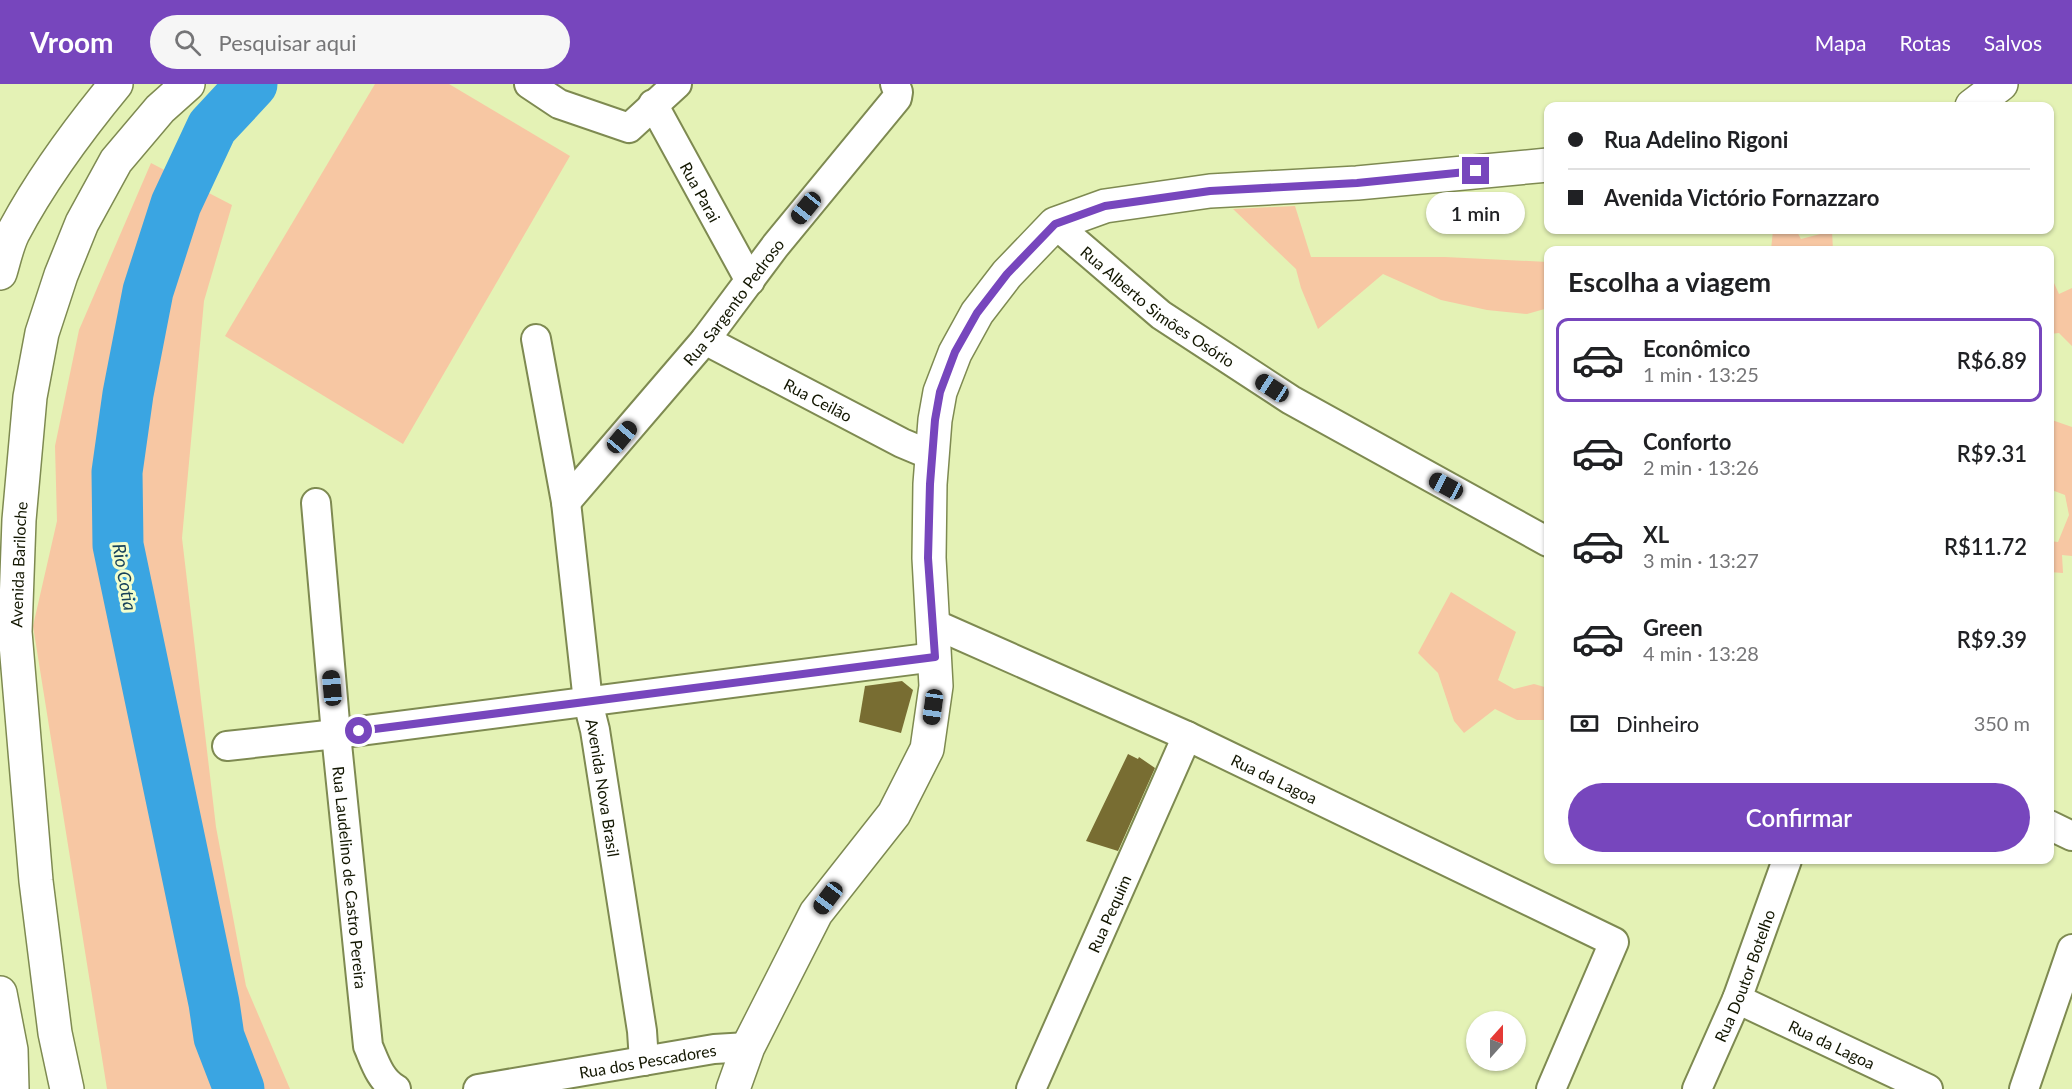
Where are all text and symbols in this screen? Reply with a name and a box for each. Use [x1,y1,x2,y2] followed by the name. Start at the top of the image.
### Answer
[150,15,570,69] search box
[30,25,114,59] text: Vroom
[171,26,204,59] icon: search
[219,29,357,56] text: Pesquisar aqui
[1815,30,1867,55] text: Mapa
[1900,30,1951,55] text: Rotas
[1984,30,2042,55] text: Salvos
[1604,126,1788,153] text: Rua Adelino Rigoni
[1462,157,1489,184] route end
[677,158,725,225] street label: Rua Parai
[1604,184,1879,211] text: Avenida Victório Fornazzaro
[788,188,824,228] car
[1426,192,1526,234] callout: 1 min
[1451,201,1500,225] text: 1 min
[678,234,787,369] street label: Rua Sargento Pedroso
[1077,241,1239,370] street label: Rua Alberto Simões Osório
[1568,265,1771,298] text: Escolha a viagem
[1571,333,1625,387] icon: car
[1643,335,1750,362] text: Econômico
[1957,347,2027,374] text: R$6.89
[1643,362,1759,386] text: 1 min · 13:25
[1252,371,1292,405] car
[781,374,856,425] street label: Rua Ceilão
[604,417,640,457] car
[1571,426,1625,480] icon: car
[1643,428,1731,455] text: Conforto
[1957,440,2027,467] text: R$9.31
[1643,455,1759,479] text: 2 min · 13:26
[1426,470,1466,502] car
[6,501,30,628] street label: Avenida Bariloche
[1571,519,1625,573] icon: car
[1643,521,1669,548] text: XL
[1944,533,2027,560] text: R$11.72
[108,542,142,612] water label: Rio Cotia
[1643,548,1759,572] text: 3 min · 13:27
[1571,612,1625,666] icon: car
[1643,614,1703,641] text: Green
[1957,626,2027,653] text: R$9.39
[1643,641,1759,665] text: 4 min · 13:28
[321,669,343,707] car
[922,688,944,726] car
[1568,707,1601,740] icon: cash
[1616,710,1699,737] text: Dinheiro
[1974,711,2030,735] text: 350 m
[583,716,624,858] street label: Avenida Nova Brasil
[345,717,372,744] route start
[1228,749,1321,807] street label: Rua da Lagoa
[330,765,372,990] street label: Rua Laudelino de Castro Pereira
[1568,783,2030,852] button: Confirmar
[1083,871,1134,955] street label: Rua Pequim
[810,878,846,918] car
[1710,907,1778,1045] street label: Rua Doutor Botelho
[1466,1011,1526,1071] north arrow
[1466,1011,1526,1071] map controls
[1786,1015,1878,1072] street label: Rua da Lagoa
[578,1039,718,1081] street label: Rua dos Pescadores

